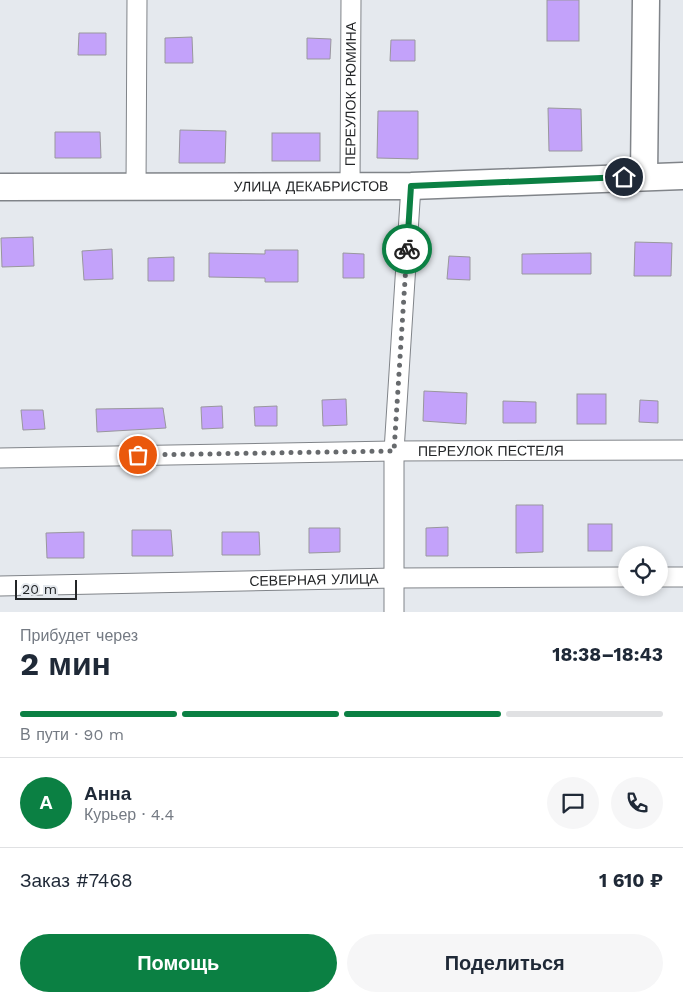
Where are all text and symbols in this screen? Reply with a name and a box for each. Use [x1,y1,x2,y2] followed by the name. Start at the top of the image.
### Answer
[342,21,359,166] street label: ПЕРЕУЛОК РЮМИНА
[603,156,645,198] pin
[610,163,638,191] icon: home
[234,178,388,194] street label: УЛИЦА ДЕКАБРИСТОВ
[382,224,432,274] courier
[393,235,421,263] icon: bike
[117,434,159,476] pin
[124,441,152,469] icon: bag
[418,442,564,459] street label: ПЕРЕУЛОК ПЕСТЕЛЯ
[618,546,668,596] map controls
[618,546,668,596] button: locate
[249,570,379,589] street label: СЕВЕРНАЯ УЛИЦА
[15,577,78,600] scale bar
[22,581,57,597] text: 20 m
[20,626,138,645] text: Прибудет через
[552,643,663,666] text: 18:38–18:43
[20,645,111,683] text: 2 мин
[20,725,124,744] text: В пути · 90 m
[547,777,599,829] button: chat
[611,777,663,829] button: phone
[84,782,131,805] text: Анна
[39,791,53,814] text: А
[84,805,174,824] text: Курьер · 4.4
[20,869,133,892] text: Заказ #7468
[599,869,663,892] text: 1 610 ₽
[20,934,337,992] button: Помощь
[347,934,663,992] button: Поделиться

